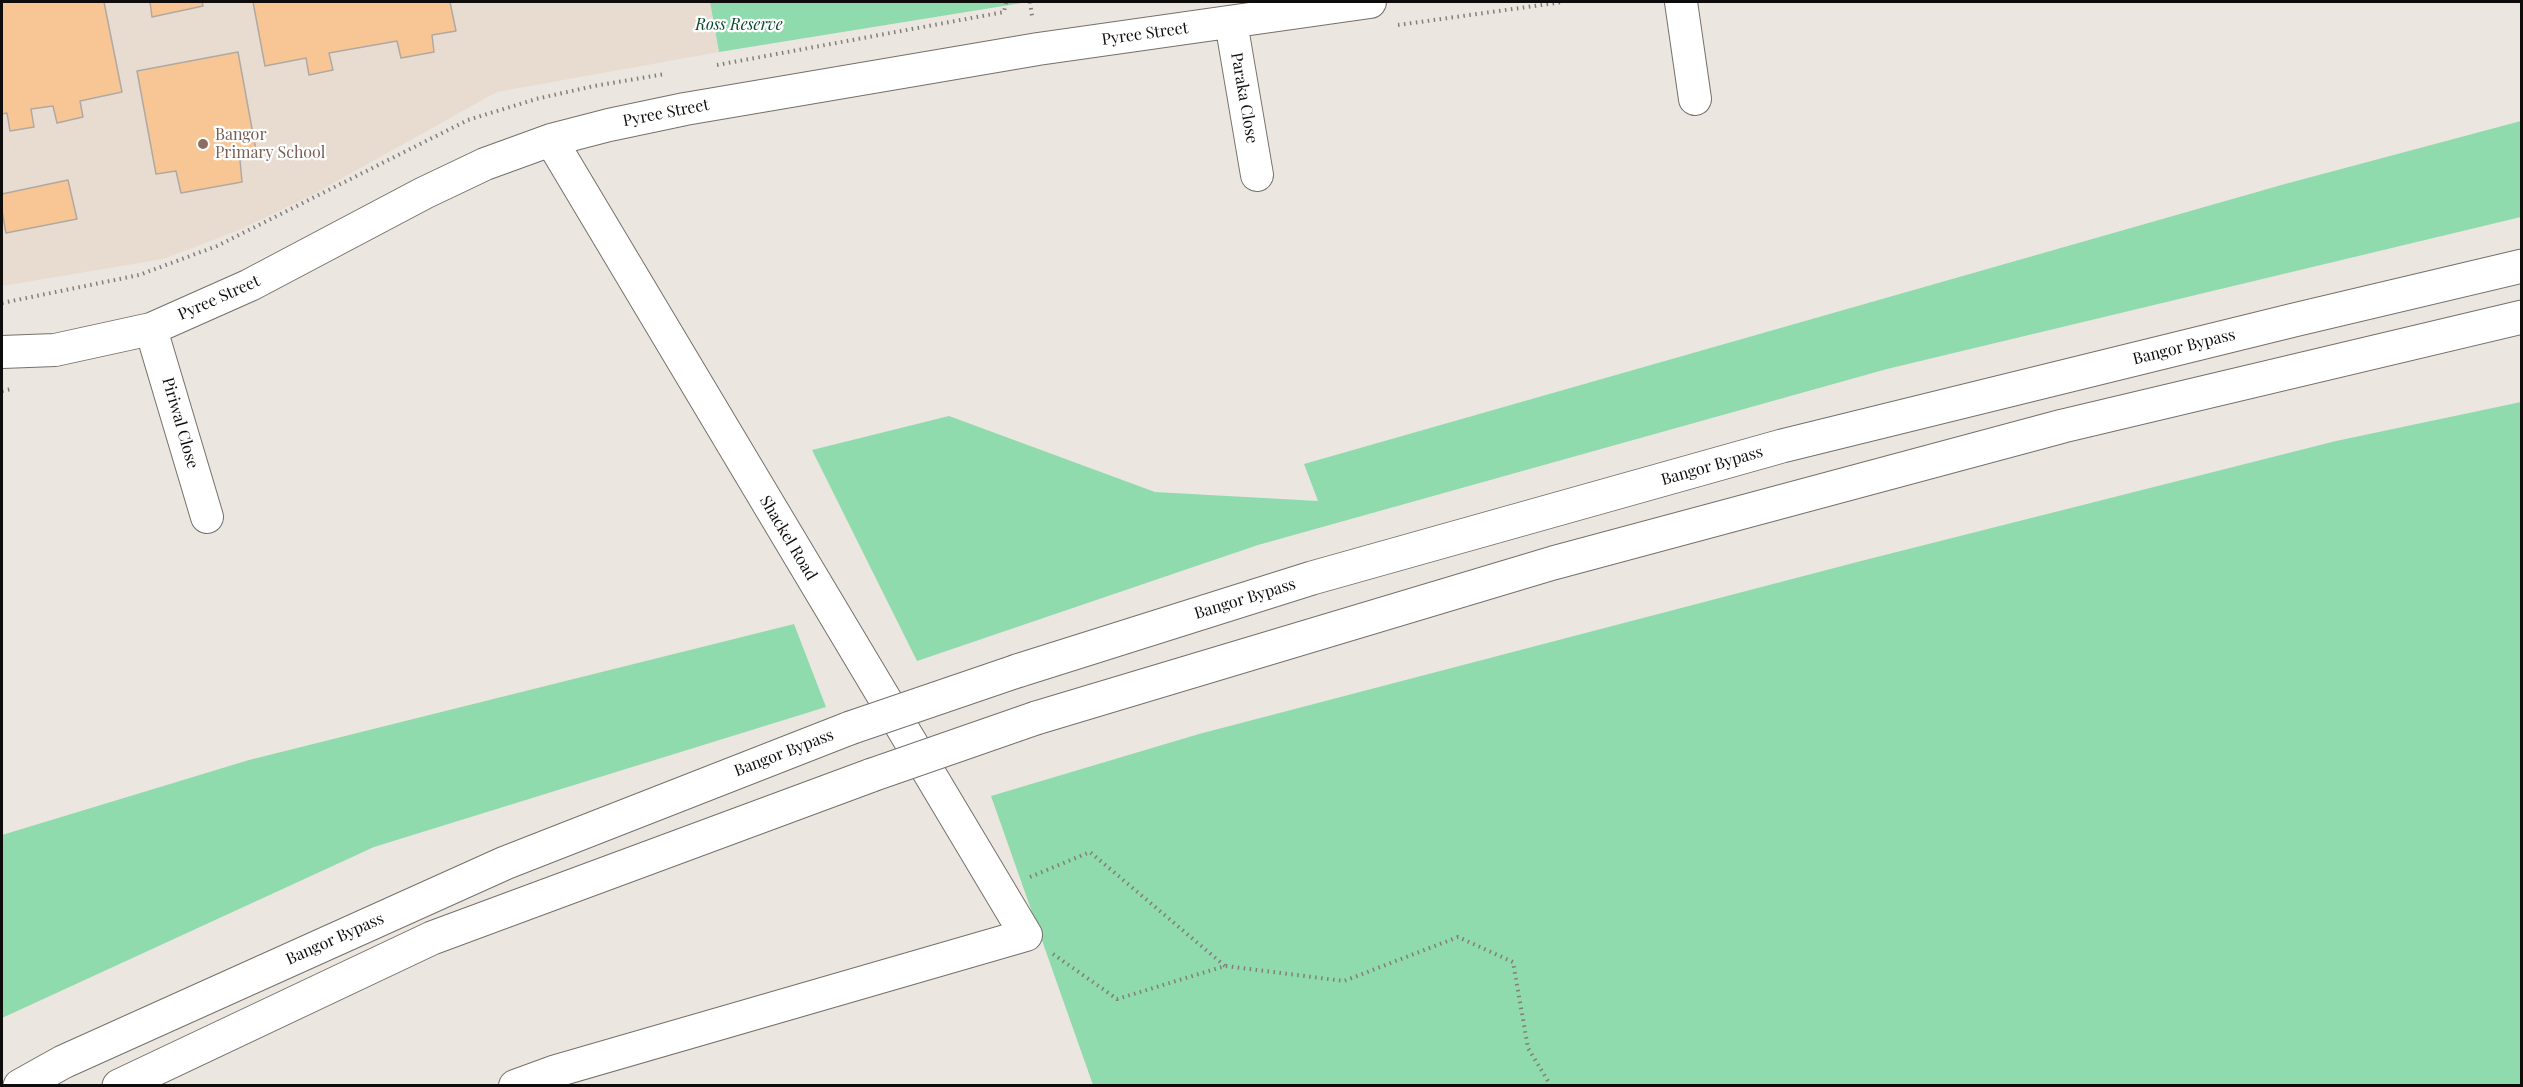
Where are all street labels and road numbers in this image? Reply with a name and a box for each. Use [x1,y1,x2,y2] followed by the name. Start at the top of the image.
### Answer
[1100,18,1190,50] street label: Pyree Street
[1227,51,1261,145] street label: Paraka Close
[621,95,711,131] street label: Pyree Street
[175,271,263,325] street label: Pyree Street
[2131,325,2237,369] street label: Bangor Bypass
[158,375,202,471] street label: Piriwal Close
[1659,442,1765,490] street label: Bangor Bypass
[755,492,821,584] street label: Shackel Road
[1192,574,1298,624] street label: Bangor Bypass
[732,725,836,781] street label: Bangor Bypass
[283,909,387,969] street label: Bangor Bypass

